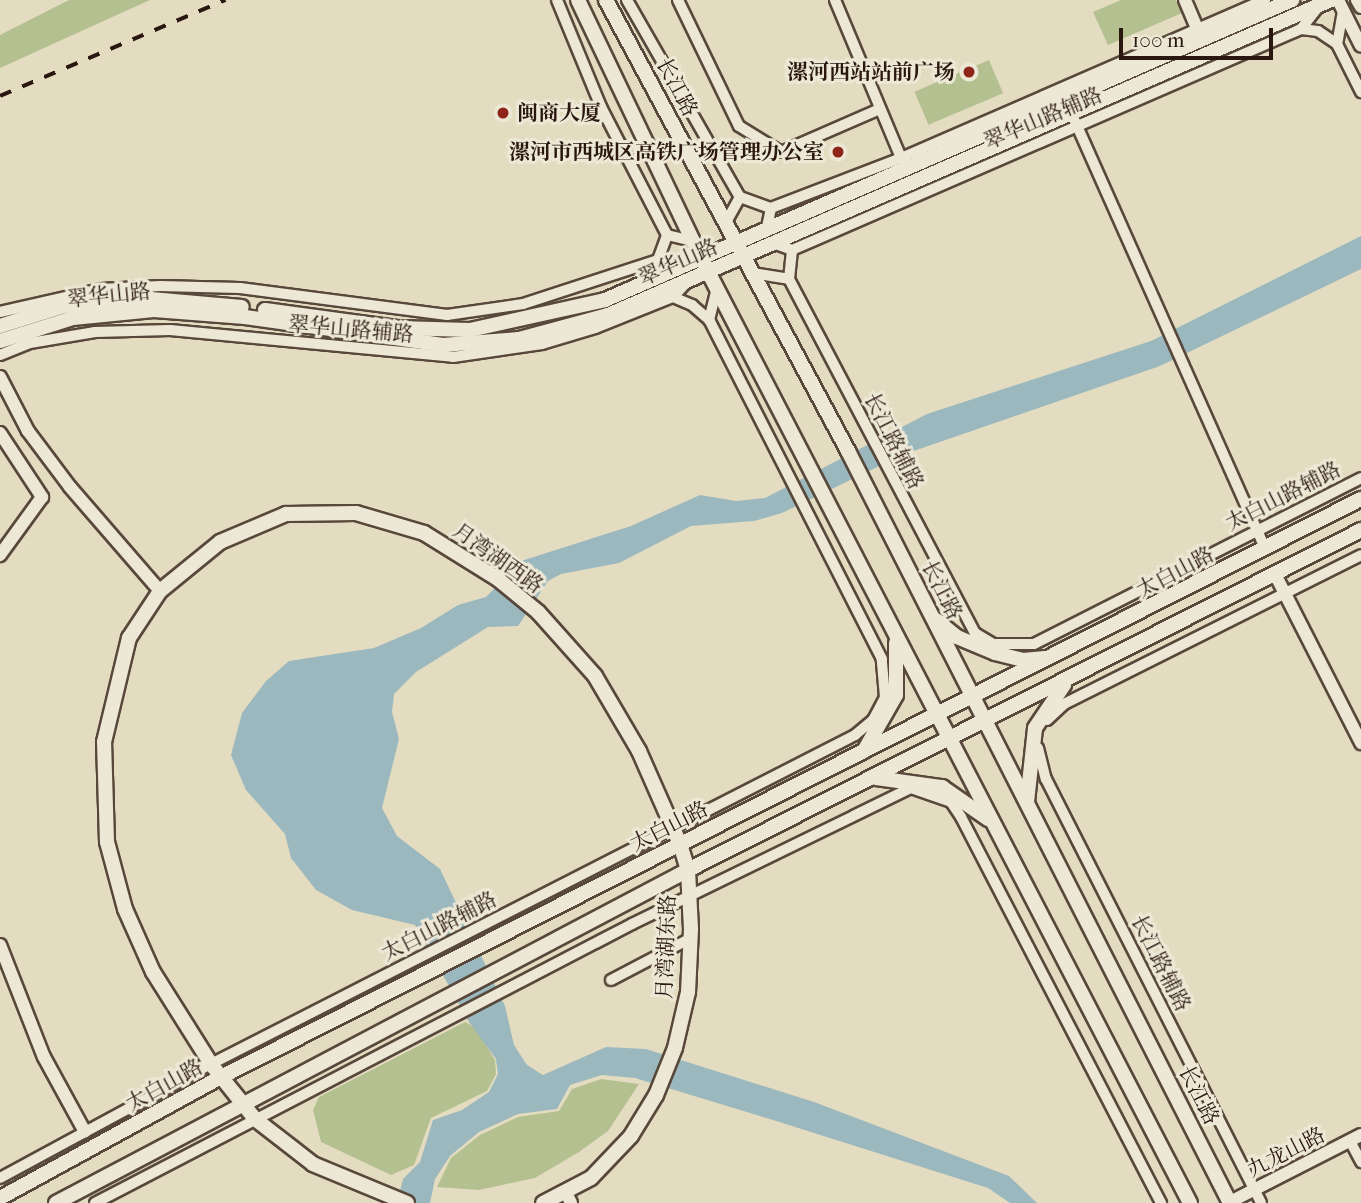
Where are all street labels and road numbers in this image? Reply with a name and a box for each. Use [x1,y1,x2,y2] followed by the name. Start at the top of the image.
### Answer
[651,53,703,121] street label: 长江路
[980,82,1106,154] street label: 翠华山路辅路
[635,233,721,291] street label: 翠华山路
[66,278,152,312] street label: 翠华山路
[287,311,415,347] street label: 翠华山路辅路
[859,389,929,493] street label: 长江路辅路
[1221,456,1345,536] street label: 太白山路辅路
[448,518,548,598] street label: 月湾湖西路
[1132,541,1218,603] street label: 太白山路
[916,556,968,624] street label: 长江路
[626,796,712,856] street label: 太白山路
[377,886,501,966] street label: 太白山路辅路
[652,894,680,1000] street label: 月湾湖东路
[1126,911,1196,1015] street label: 长江路辅路
[121,1054,207,1116] street label: 太白山路
[1173,1061,1225,1129] street label: 长江路
[1243,1122,1329,1182] street label: 九龙山路

